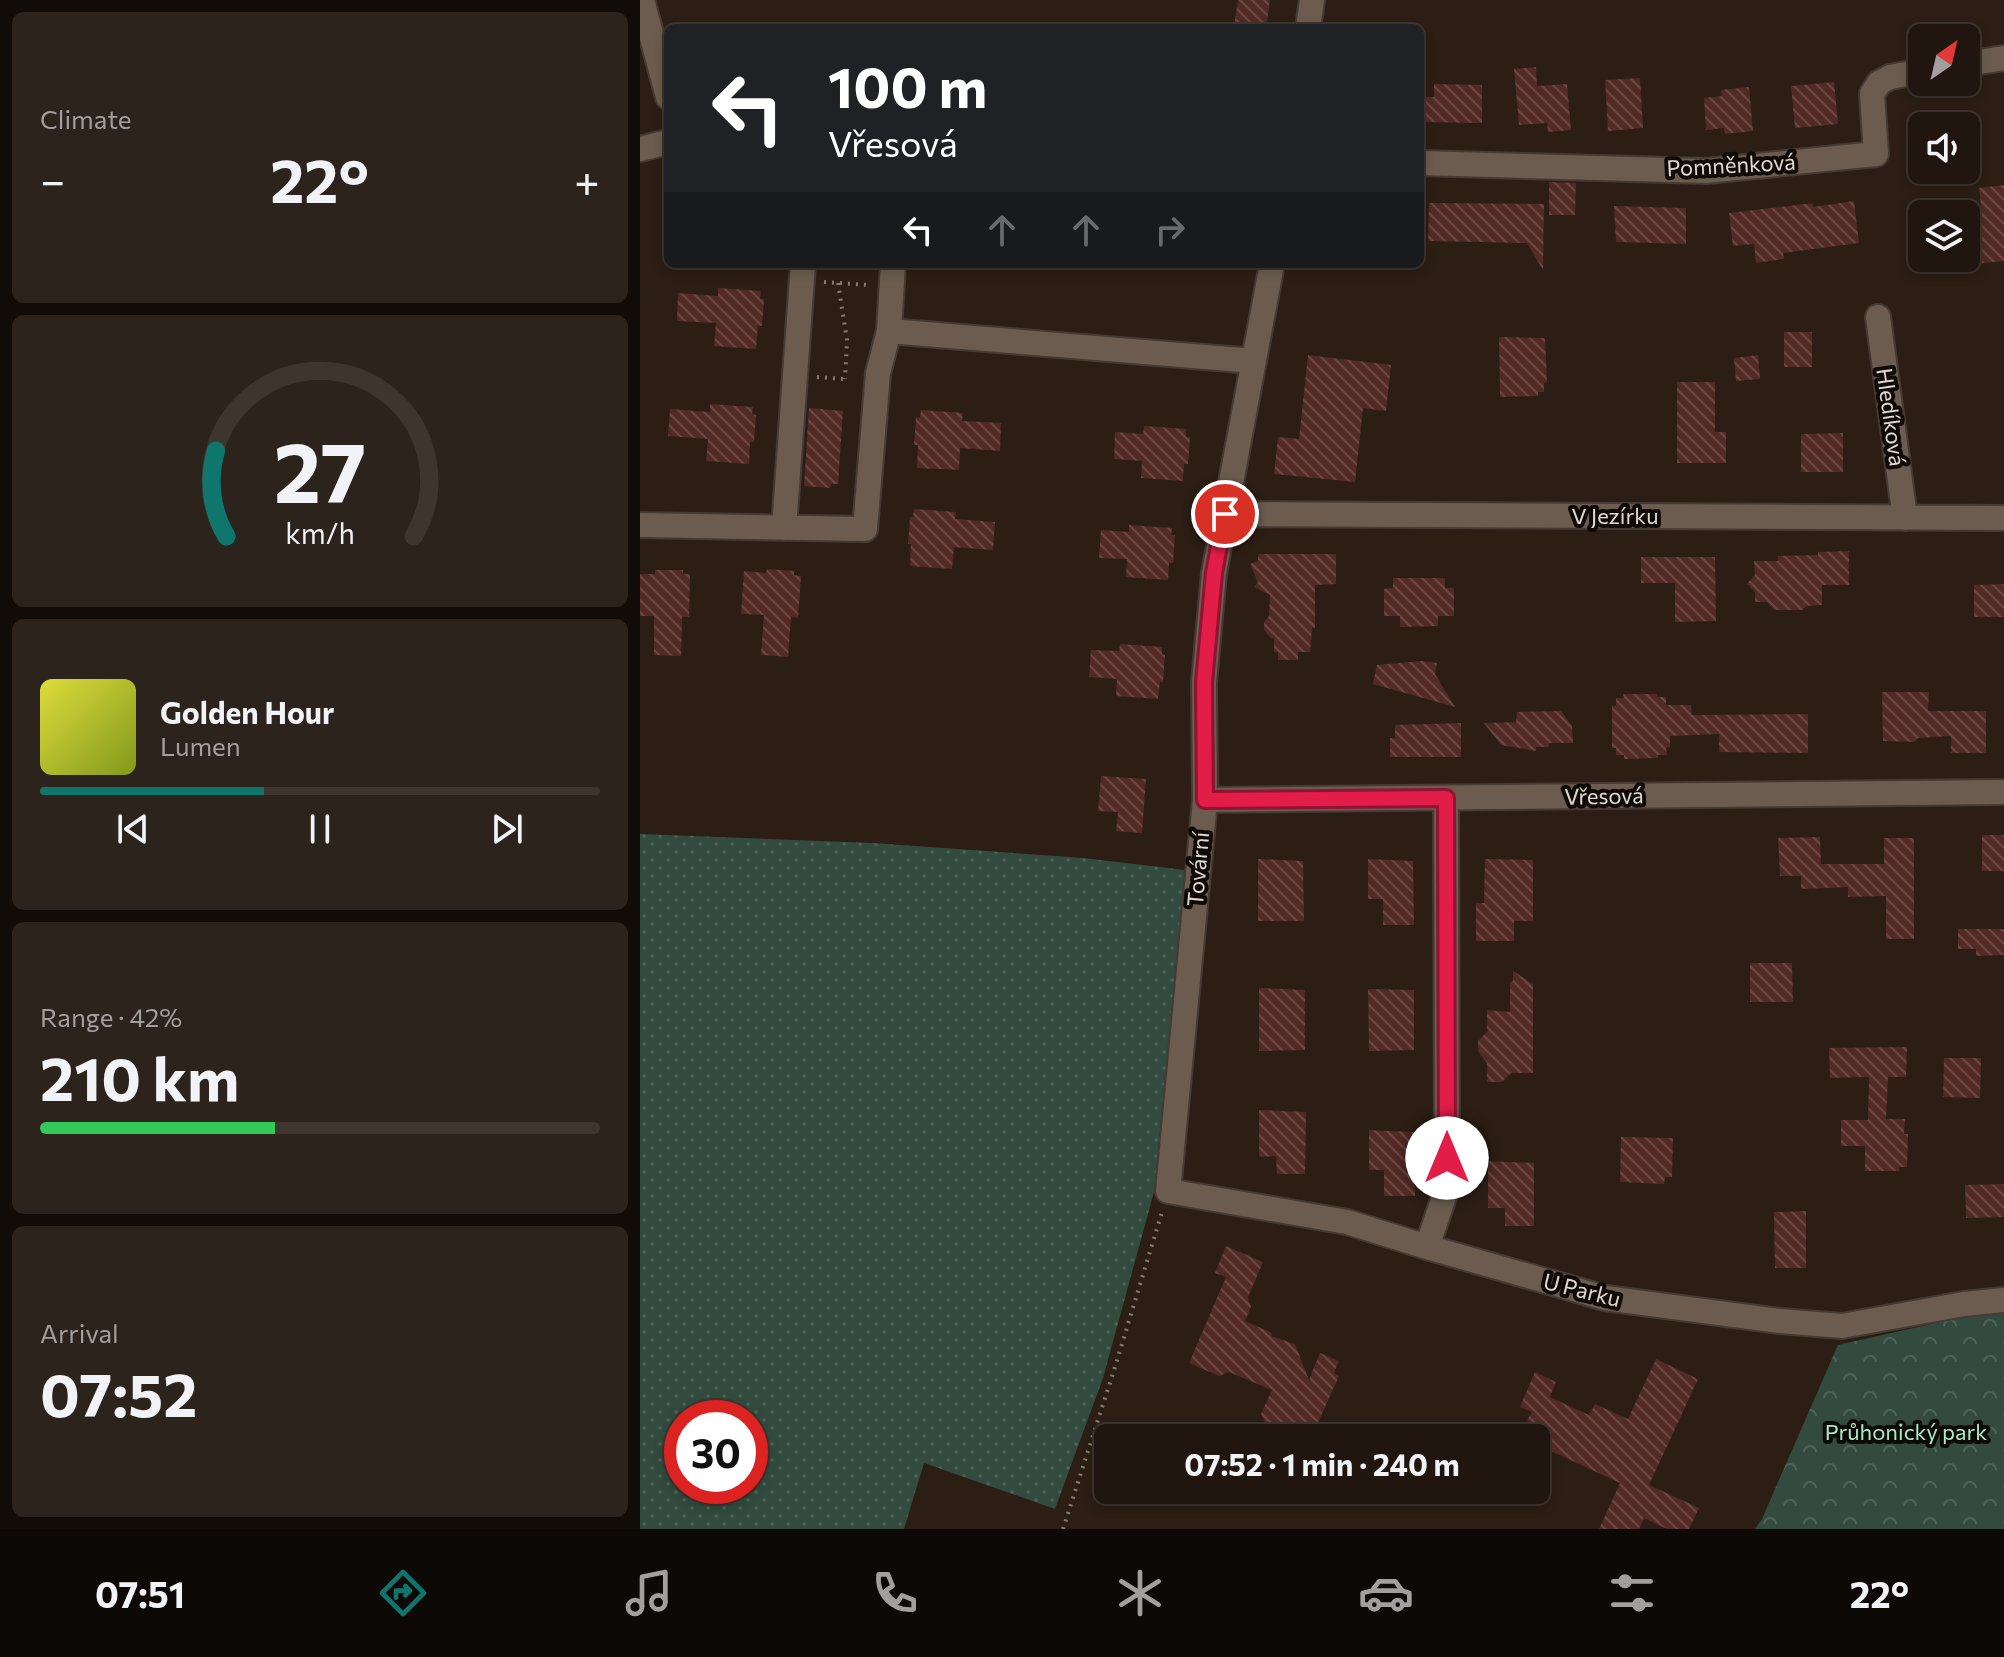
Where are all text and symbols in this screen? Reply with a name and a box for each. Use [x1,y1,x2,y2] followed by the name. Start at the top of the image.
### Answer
[1908,24,1980,96] north arrow
[1908,24,1980,272] map controls
[828,51,987,120] text: 100 m
[696,56,800,160] icon: left
[40,103,132,134] text: Climate
[1908,112,1980,184] button: sound
[828,120,958,164] text: Vřesová
[270,142,369,215] text: 22°
[1666,148,1796,181] street label: Pomněnková
[40,152,65,206] text: −
[574,152,600,206] text: +
[1908,200,1980,272] button: layers
[896,208,940,252] icon: left
[980,208,1024,252] icon: ahead
[1064,208,1108,252] icon: ahead
[1148,208,1192,252] icon: right
[1871,366,1912,468] street label: Hledíková
[274,418,366,520] text: 27
[1191,480,1259,548] pin
[1203,492,1247,536] icon: arrive
[1572,502,1658,529] street label: V Jezírku
[285,515,355,550] text: km/h
[160,693,334,730] text: Golden Hour
[160,730,241,761] text: Lumen
[1564,781,1644,810] street label: Vřesová
[111,807,155,851] icon: previous
[298,807,342,851] icon: pause
[485,807,529,851] icon: next
[1181,829,1214,907] street label: Tovární
[40,1001,182,1032] text: Range · 42%
[40,1040,239,1113] text: 210 km
[1405,1116,1489,1200] position arrow
[1541,1267,1624,1312] street label: U Parku
[40,1317,119,1348] text: Arrival
[40,1356,197,1429] text: 07:52
[664,1400,768,1504] speed limit sign: 30
[1825,1418,1987,1445] park label: Průhonický park
[1184,1445,1460,1482] text: 07:52 · 1 min · 240 m
[375,1565,431,1621] icon: directions
[621,1565,677,1621] icon: music
[867,1565,923,1621] icon: phone
[1112,1565,1168,1621] icon: climate
[1358,1565,1414,1621] icon: car
[1604,1565,1660,1621] icon: filters
[95,1571,185,1615] text: 07:51
[1850,1571,1909,1615] text: 22°

